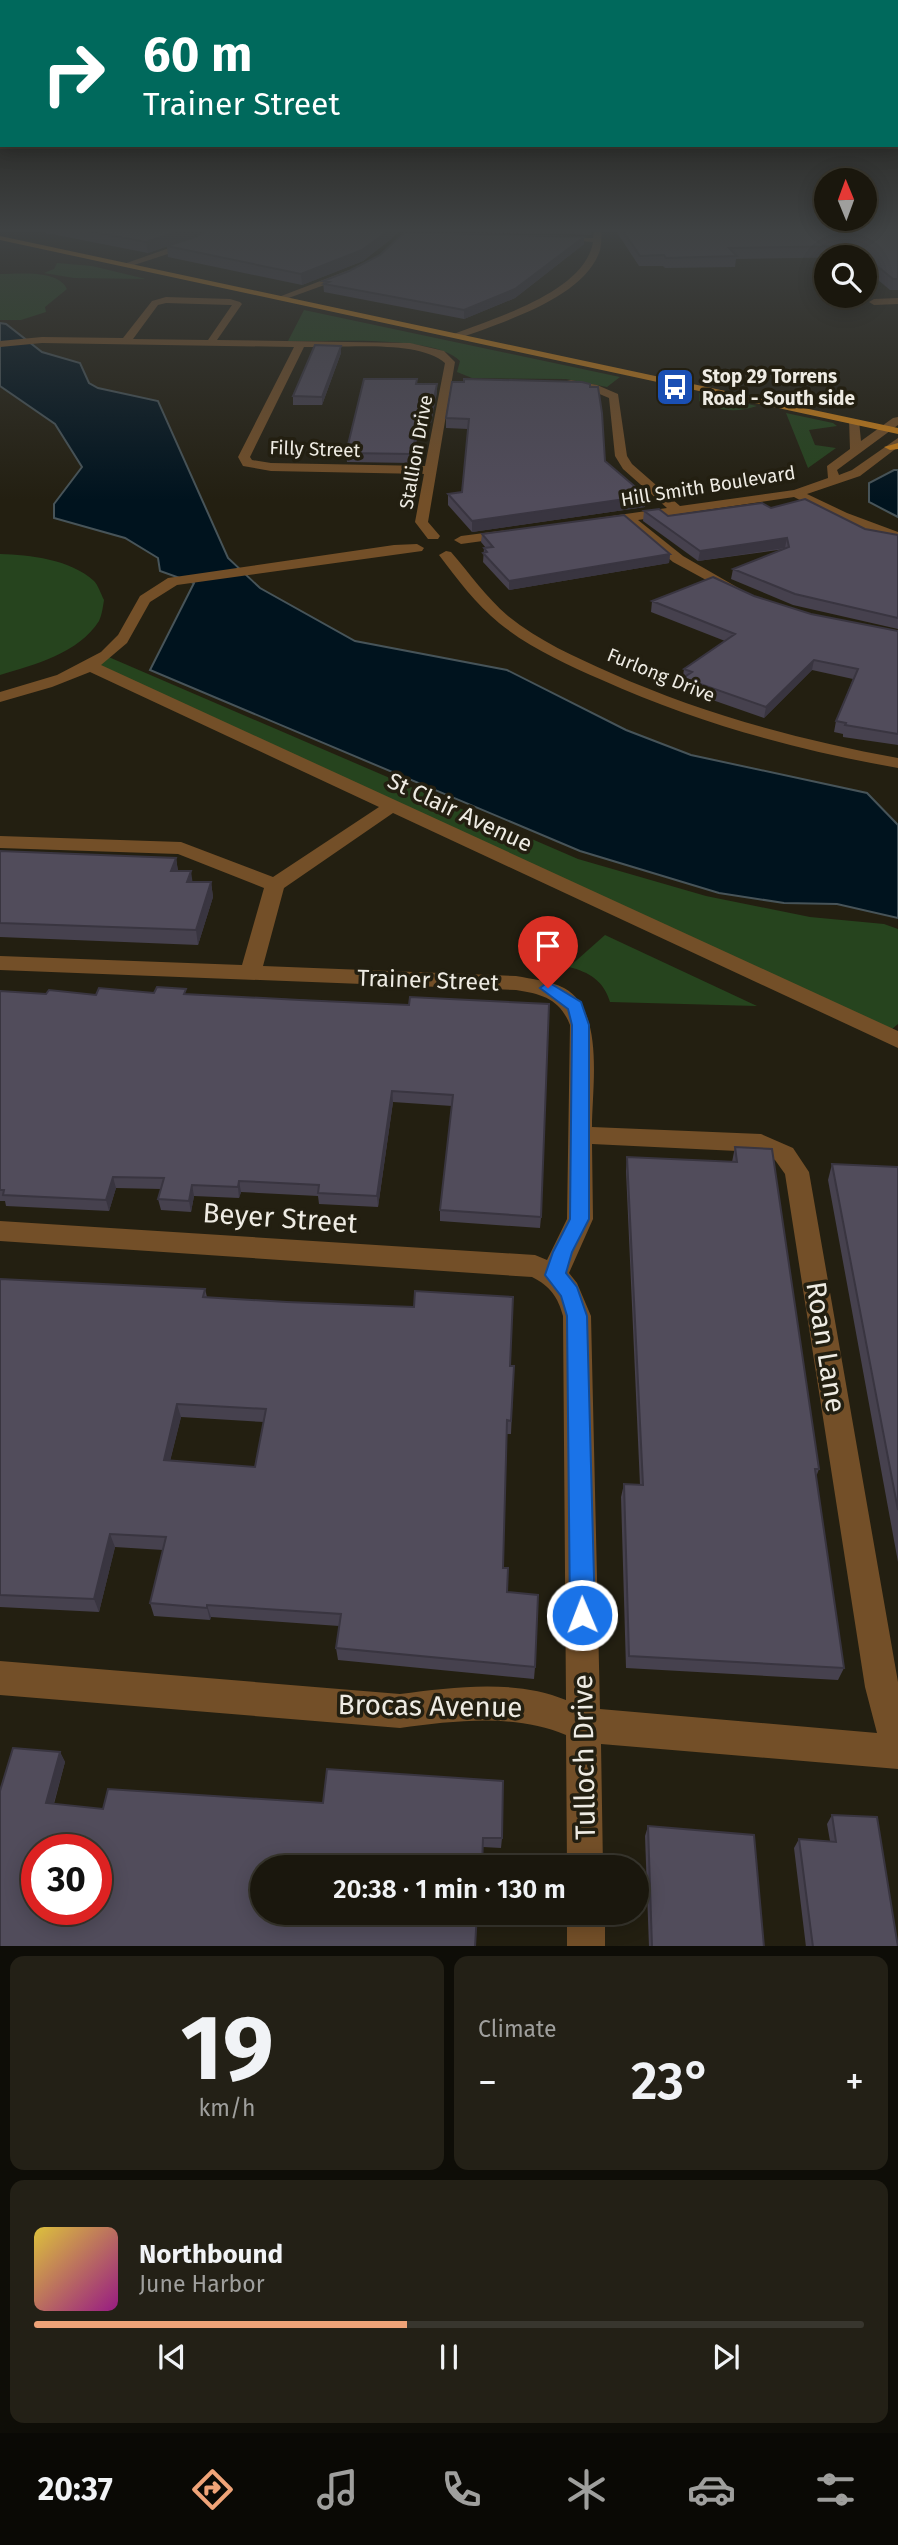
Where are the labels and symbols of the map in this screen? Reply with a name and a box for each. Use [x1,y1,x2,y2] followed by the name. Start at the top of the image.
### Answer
[814,168,877,231] north arrow
[702,365,855,410] place label: Stop 29 Torrens Road - South side
[654,366,696,408] bus stop icon: Stop 29 Torrens Road - South side
[395,393,437,511] street label: Stallion Drive
[269,436,361,462] street label: Filly Street
[619,461,797,511] street label: Hill Smith Boulevard
[604,643,718,707] street label: Furlong Drive
[383,766,537,858] street label: St Clair Avenue
[518,916,578,988] pin
[357,964,500,996] street label: Trainer Street
[201,1196,359,1240] street label: Beyer Street
[799,1279,853,1415] street label: Roan Lane
[545,1578,619,1652] position arrow
[566,1674,602,1840] street label: Tulloch Drive
[337,1688,523,1724] street label: Brocas Avenue
[21,1834,112,1925] speed limit sign: 30

